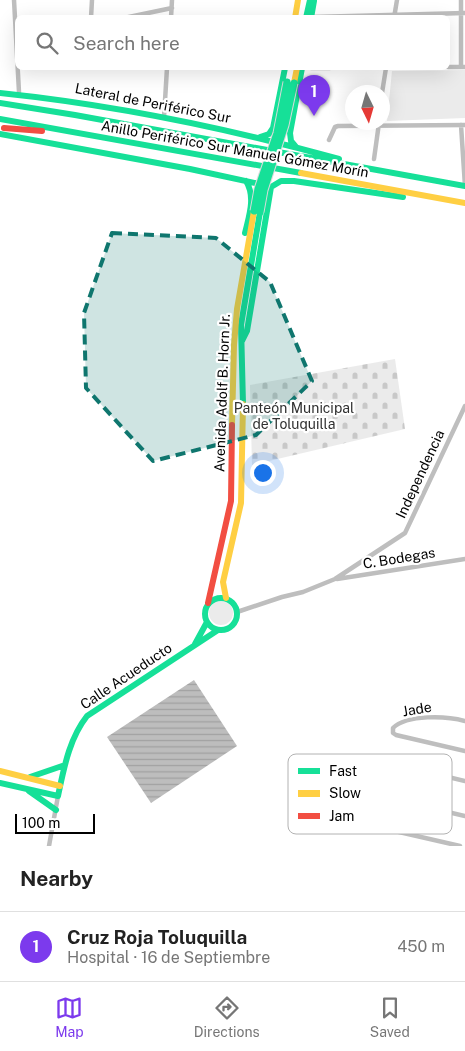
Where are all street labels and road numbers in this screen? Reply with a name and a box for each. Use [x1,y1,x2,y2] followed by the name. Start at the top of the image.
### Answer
[74,80,232,126] street label: Lateral de Periférico Sur
[100,118,370,180] street label: Anillo Periférico Sur Manuel Gómez Morín
[211,314,233,472] street label: Avenida Adolf B. Horn Jr.
[393,427,447,521] street label: Independencia
[362,544,436,572] street label: C. Bodegas
[77,639,175,712] street label: Calle Acueducto
[401,699,433,719] street label: Jade

